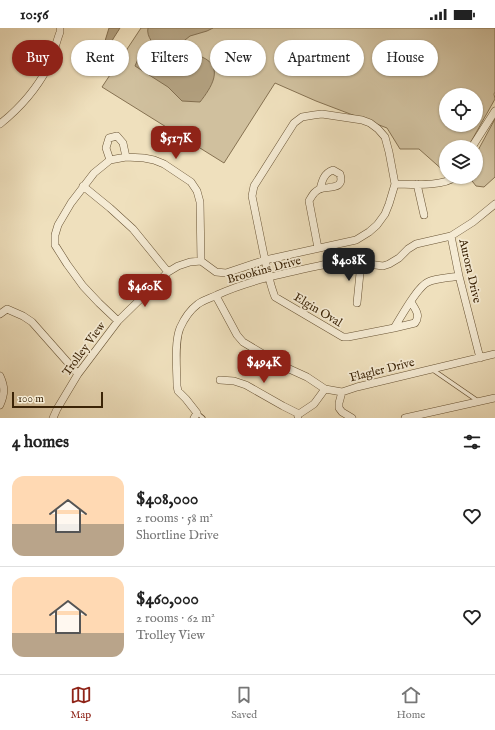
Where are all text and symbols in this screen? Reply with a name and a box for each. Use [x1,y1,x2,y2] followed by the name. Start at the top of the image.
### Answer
[20,5,49,24] text: 10:56
[12,40,63,76] chip: Buy
[71,40,129,76] chip: Rent
[137,40,202,76] chip: Filters
[210,40,266,76] chip: New
[274,40,364,76] chip: Apartment
[372,40,438,76] chip: House
[439,88,483,184] map controls
[439,88,483,132] button: locate
[148,126,204,160] pin: $517K
[160,130,192,147] text: $517K
[439,140,483,184] button: layers
[455,237,485,305] street label: Aurora Drive
[321,248,377,282] pin: $408K
[332,252,366,269] text: $408K
[225,253,303,287] street label: Brookins Drive
[117,274,173,308] pin: $460K
[128,278,162,295] text: $460K
[291,290,346,331] street label: Elgin Oval
[59,318,109,379] street label: Trolley View
[236,350,292,384] pin: $494K
[247,354,281,371] text: $494K
[348,355,416,385] street label: Flagler Drive
[12,390,103,409] scale bar
[18,392,44,406] text: 100 m
[461,431,483,453] icon: filters
[12,432,69,453] text: 4 homes
[136,489,198,510] text: $408,000
[44,492,92,540] icon: home
[461,505,483,527] icon: heart
[136,510,213,527] text: 2 rooms · 58 m²
[136,527,219,544] text: Shortline Drive
[136,589,199,610] text: $460,000
[44,593,92,641] icon: home
[461,606,483,628] icon: heart
[136,610,215,627] text: 2 rooms · 62 m²
[136,627,205,644] text: Trolley View
[70,684,92,722] tab: Map
[231,684,257,722] tab: Saved
[397,684,425,722] tab: Home

